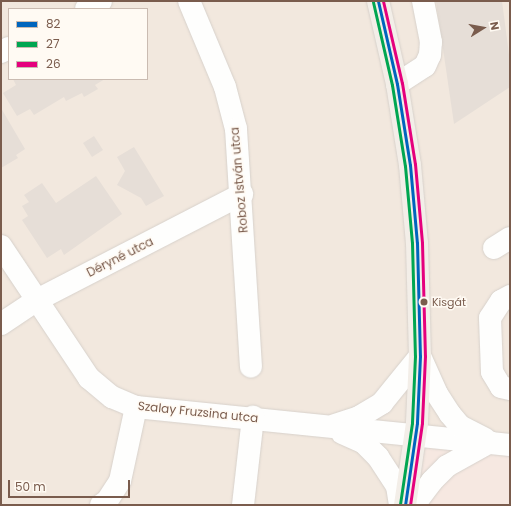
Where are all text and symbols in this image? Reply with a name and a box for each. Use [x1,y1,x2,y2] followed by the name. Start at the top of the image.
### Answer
[8,8,148,80] legend
[463,8,503,48] north arrow
[46,15,60,32] text: 82
[486,20,503,31] text: N
[46,35,59,52] text: 27
[46,55,61,72] text: 26
[227,126,251,234] street label: Roboz István utca
[84,234,156,280] street label: Déryné utca
[432,295,466,309] place label: Kisgát
[419,297,429,307] marker: Kisgát
[137,399,259,425] street label: Szalay Fruzsina utca
[10,472,132,498] scale bar
[15,478,46,495] text: 50 m

